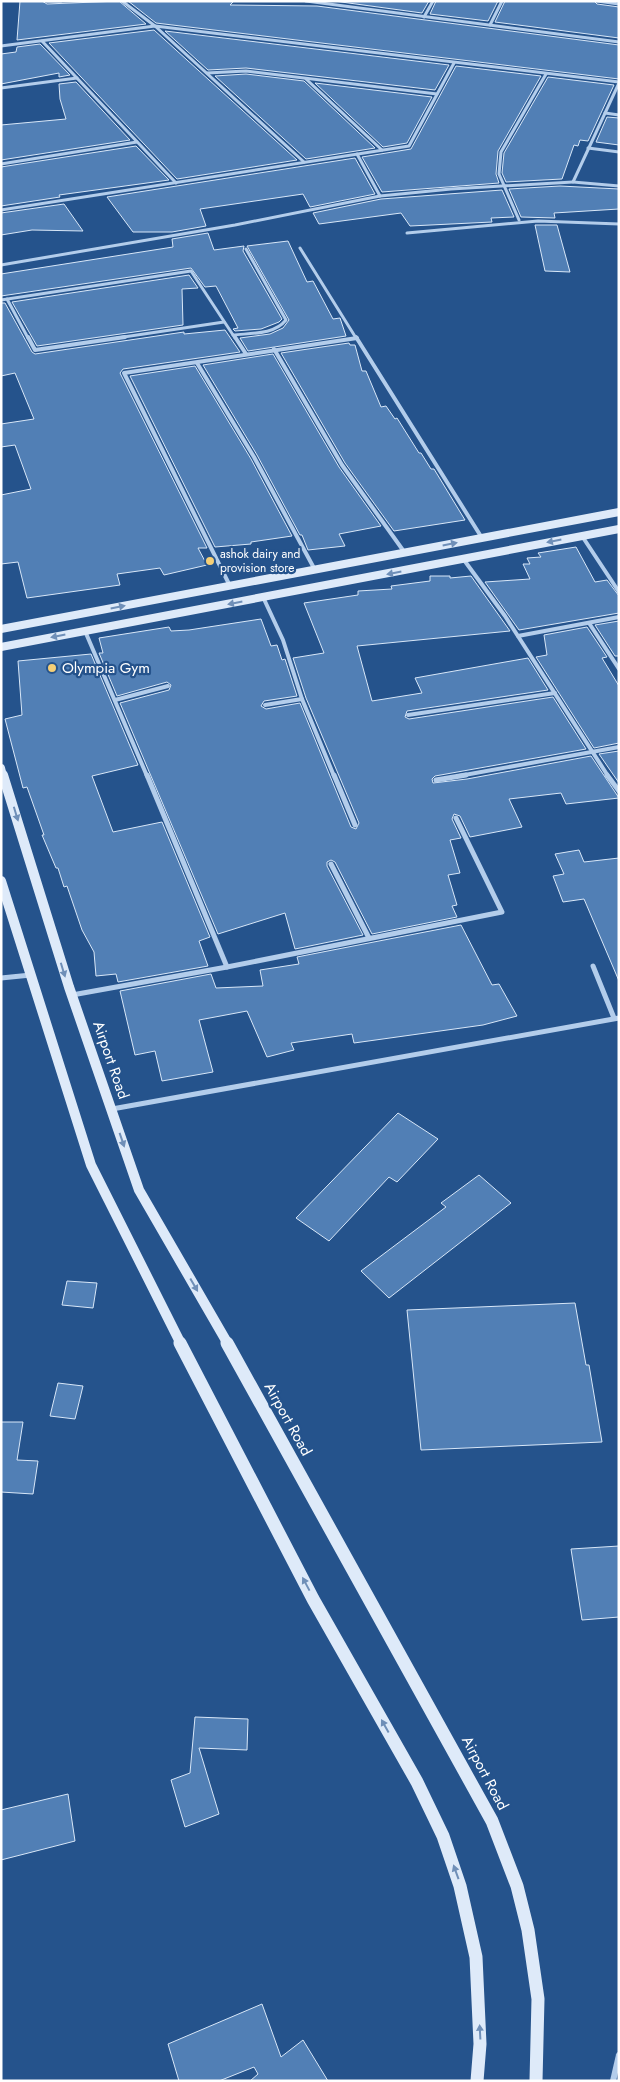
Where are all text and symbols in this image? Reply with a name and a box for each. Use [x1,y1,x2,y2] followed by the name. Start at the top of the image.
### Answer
[545,538,561,546] one-way arrow
[442,540,458,548] one-way arrow
[220,545,300,577] place label: ashok dairy and provision store
[204,555,216,567] marker: ashok dairy and provision store
[386,569,402,577] one-way arrow
[227,599,242,607] one-way arrow
[110,603,126,611] one-way arrow
[49,633,65,641] one-way arrow
[62,657,150,679] place label: Olympia Gym
[46,662,58,674] marker: Olympia Gym
[12,807,20,822] one-way arrow
[60,962,68,977] one-way arrow
[87,1018,135,1102] street label: Airport Road
[118,1133,126,1148] one-way arrow
[190,1278,199,1291] one-way arrow
[259,1378,317,1460] street label: Airport Road
[302,1577,310,1592] one-way arrow
[381,1719,389,1734] one-way arrow
[456,1732,514,1814] street label: Airport Road
[452,1865,459,1880] one-way arrow
[475,2024,483,2040] one-way arrow

